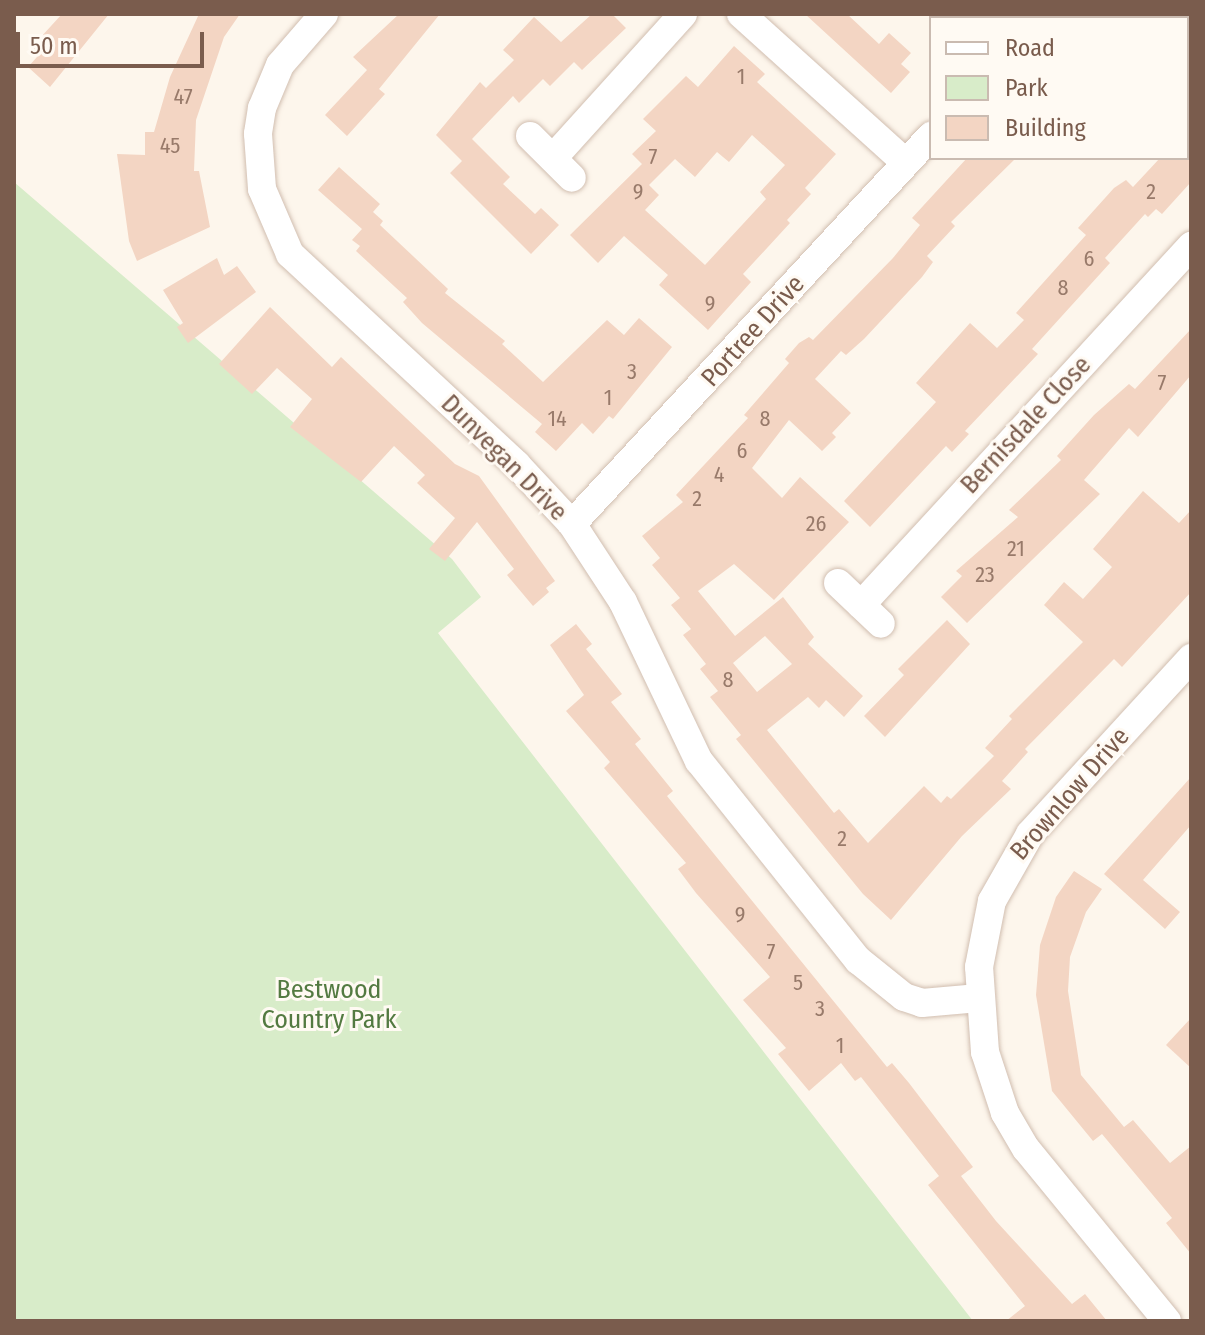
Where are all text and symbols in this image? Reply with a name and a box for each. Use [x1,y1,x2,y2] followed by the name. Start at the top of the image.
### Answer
[20,16,208,66] scale bar
[929,16,1189,160] legend
[30,32,78,60] text: 50 m
[1005,34,1055,62] text: Road
[737,64,745,90] house number: 1
[1005,74,1048,102] text: Park
[173,84,193,110] house number: 47
[1005,114,1086,142] text: Building
[160,133,180,159] house number: 45
[649,144,657,170] house number: 7
[633,179,643,205] house number: 9
[1146,179,1156,205] house number: 2
[1084,246,1094,272] house number: 6
[695,269,811,393] street label: Portree Drive
[1058,275,1068,301] house number: 8
[705,291,715,317] house number: 9
[954,350,1098,500] street label: Bernisdale Close
[627,359,637,385] house number: 3
[1158,370,1166,396] house number: 7
[604,385,612,411] house number: 1
[434,388,574,528] street label: Dunvegan Drive
[547,406,567,432] house number: 14
[760,406,770,432] house number: 8
[737,438,747,464] house number: 6
[714,462,724,488] house number: 4
[692,486,702,512] house number: 2
[806,511,826,537] house number: 26
[1007,536,1025,562] house number: 21
[975,562,995,588] house number: 23
[723,667,733,693] house number: 8
[1004,721,1136,867] street label: Brownlow Drive
[837,826,847,852] house number: 2
[735,902,745,928] house number: 9
[767,939,775,965] house number: 7
[793,970,803,996] house number: 5
[261,974,397,1036] park label: Bestwood Country Park
[815,996,825,1022] house number: 3
[836,1033,844,1059] house number: 1

